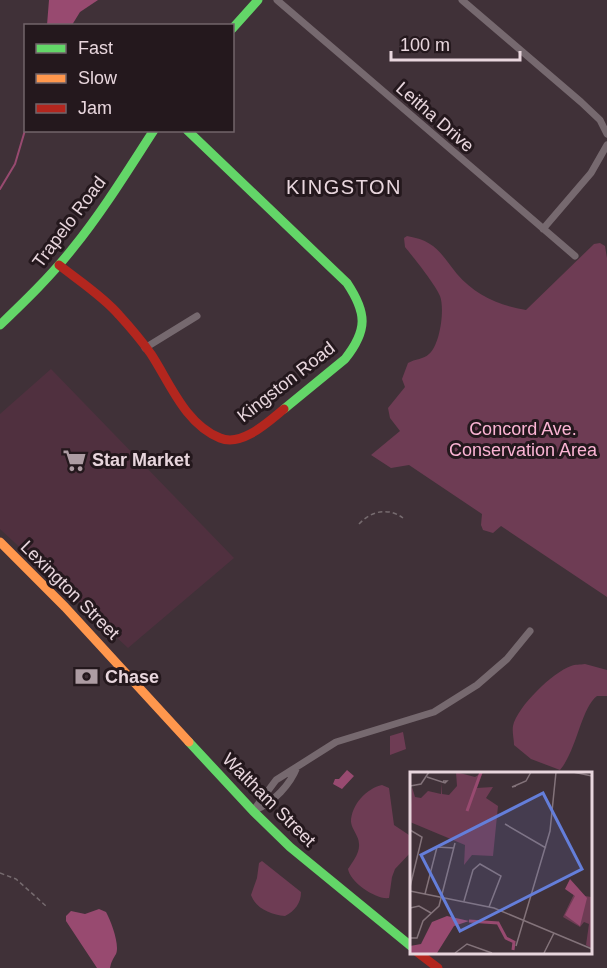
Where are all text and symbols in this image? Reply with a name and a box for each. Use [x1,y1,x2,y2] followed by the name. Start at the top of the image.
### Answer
[24,24,234,132] legend
[391,24,520,62] scale bar
[400,35,450,55] text: 100 m
[78,38,113,58] text: Fast
[78,68,118,88] text: Slow
[392,78,478,156] street label: Leitha Drive
[78,98,112,118] text: Jam
[28,173,110,271] street label: Trapelo Road
[286,176,402,198] district label: KINGSTON
[233,338,339,426] street label: Kingston Road
[449,419,598,460] park label: Concord Ave. Conservation Area
[61,447,87,473] supermarket icon: Star Market
[92,450,190,470] place label: Star Market
[17,537,123,643] street label: Lexington Street
[74,664,100,690] bank icon: Chase
[105,667,159,687] place label: Chase
[218,749,320,851] street label: Waltham Street
[410,772,592,953] inset map

